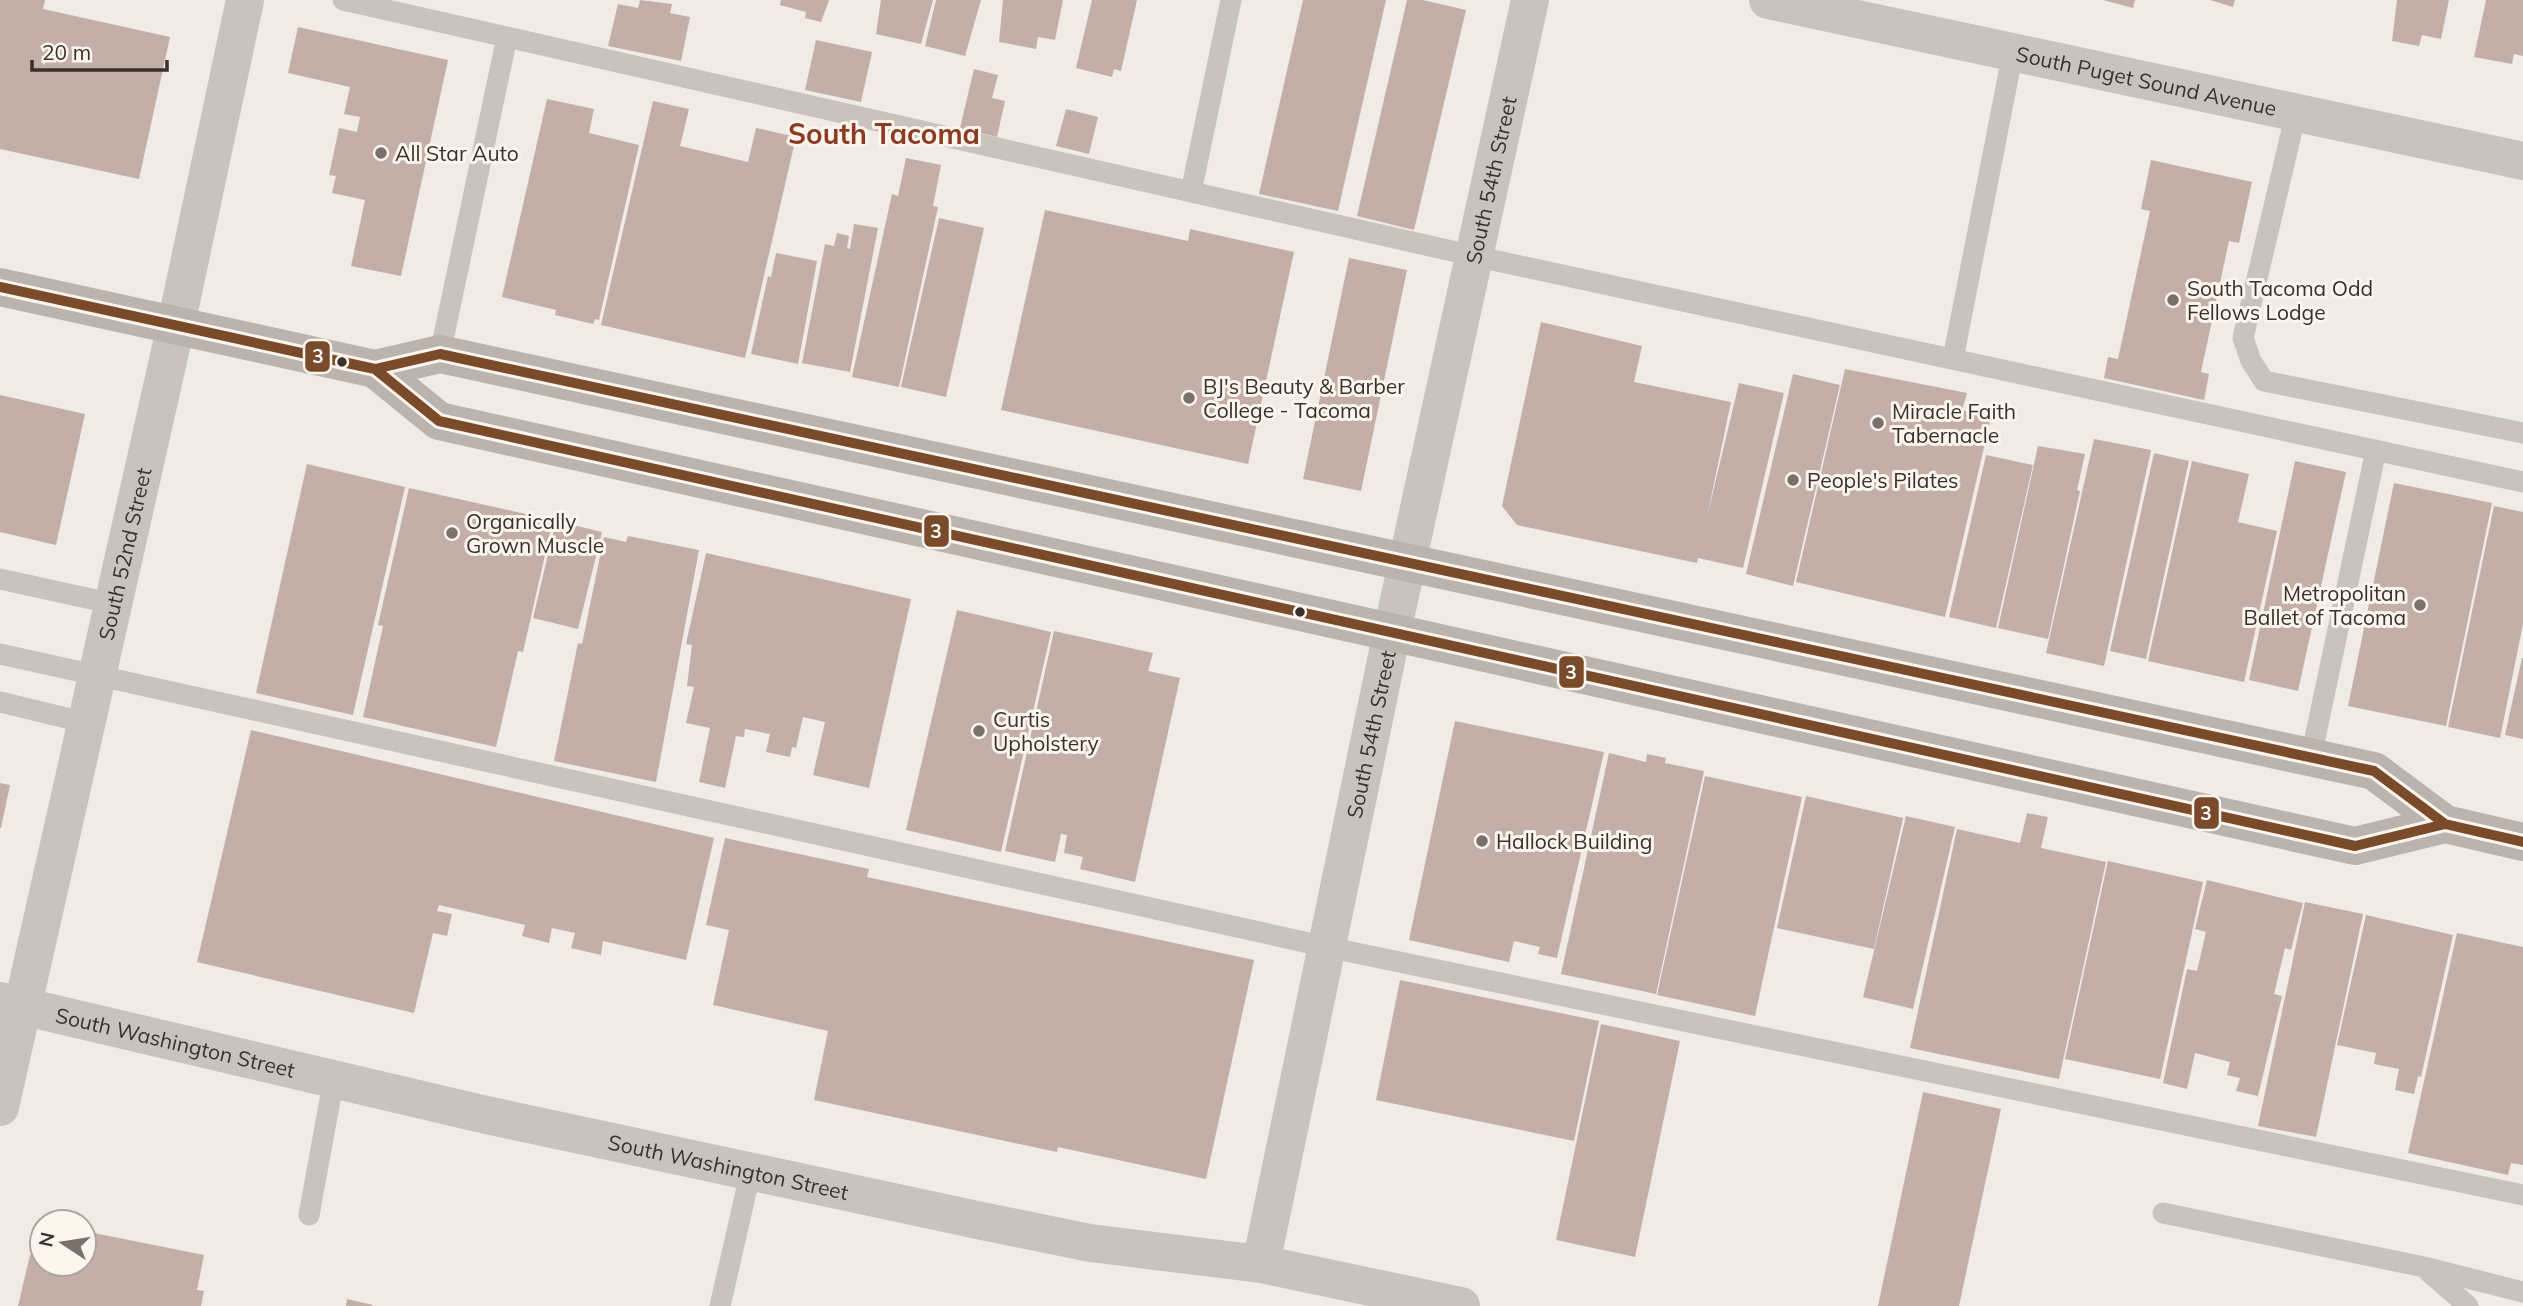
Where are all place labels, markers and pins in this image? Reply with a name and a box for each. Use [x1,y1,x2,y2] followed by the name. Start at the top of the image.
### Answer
[395,140,519,166] place label: All Star Auto
[373,145,389,161] marker: All Star Auto
[2187,275,2373,325] place label: South Tacoma Odd Fellows Lodge
[2165,292,2181,308] marker: South Tacoma Odd Fellows Lodge
[335,355,349,369] unlabelled marker
[1203,373,1405,423] place label: BJ's Beauty & Barber College - Tacoma
[1181,390,1197,406] marker: BJ's Beauty & Barber College - Tacoma
[1892,398,2016,448] place label: Miracle Faith Tabernacle
[1870,415,1886,431] marker: Miracle Faith Tabernacle
[1807,467,1959,493] place label: People's Pilates
[1785,472,1801,488] marker: People's Pilates
[466,508,604,558] place label: Organically Grown Muscle
[444,525,460,541] marker: Organically Grown Muscle
[2244,580,2406,630] place label: Metropolitan Ballet of Tacoma
[2412,597,2428,613] marker: Metropolitan Ballet of Tacoma
[1293,605,1307,619] unlabelled marker
[993,706,1099,756] place label: Curtis Upholstery
[971,723,987,739] marker: Curtis Upholstery
[1496,828,1652,854] place label: Hallock Building
[1474,833,1490,849] marker: Hallock Building

